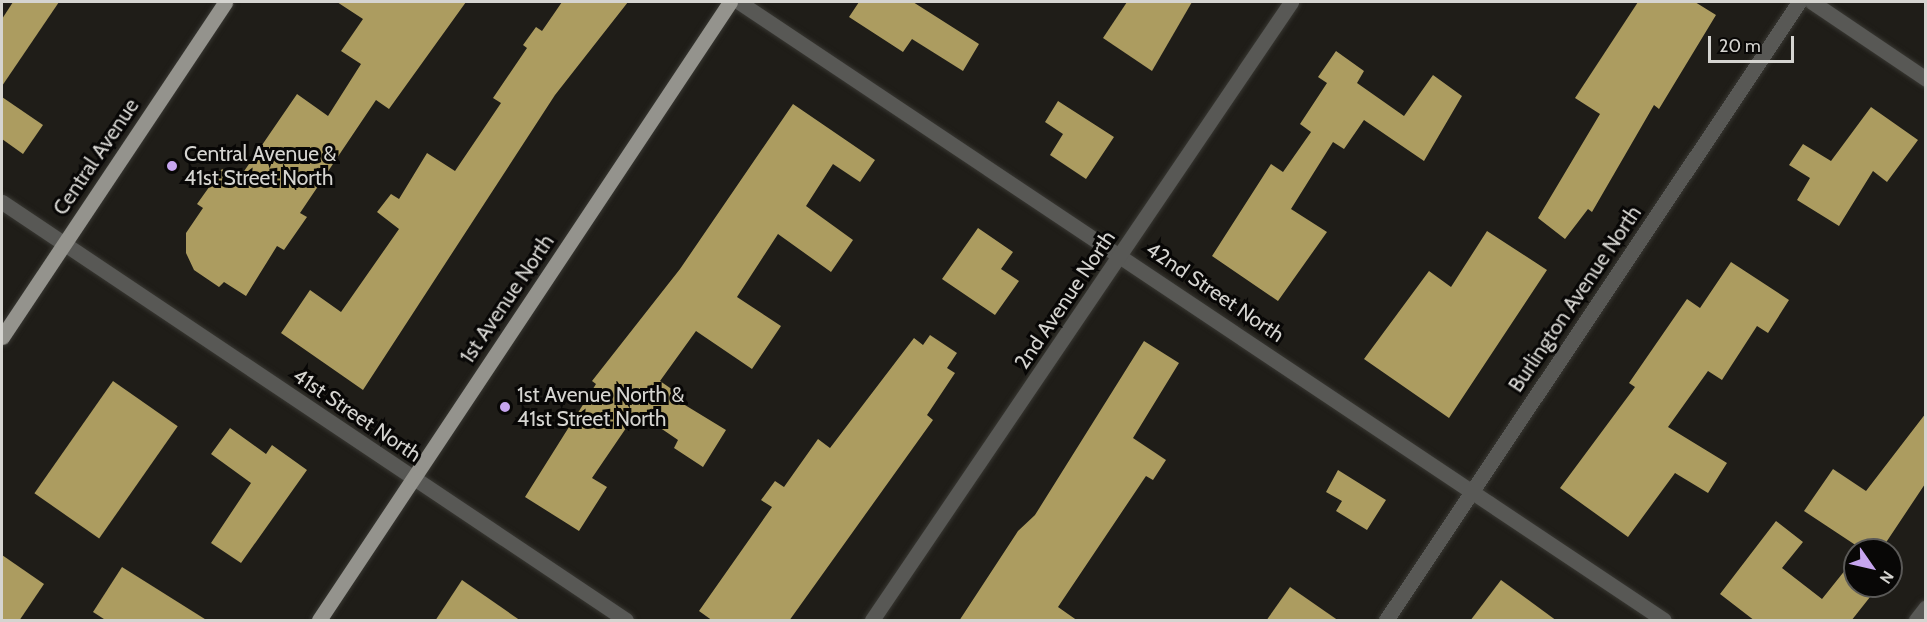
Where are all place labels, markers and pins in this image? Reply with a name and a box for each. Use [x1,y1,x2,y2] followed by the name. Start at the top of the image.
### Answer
[184,141,336,191] place label: Central Avenue & 41st Street North
[165,159,179,173] marker: Central Avenue & 41st Street North
[517,382,684,432] place label: 1st Avenue North & 41st Street North
[498,400,512,414] marker: 1st Avenue North & 41st Street North

